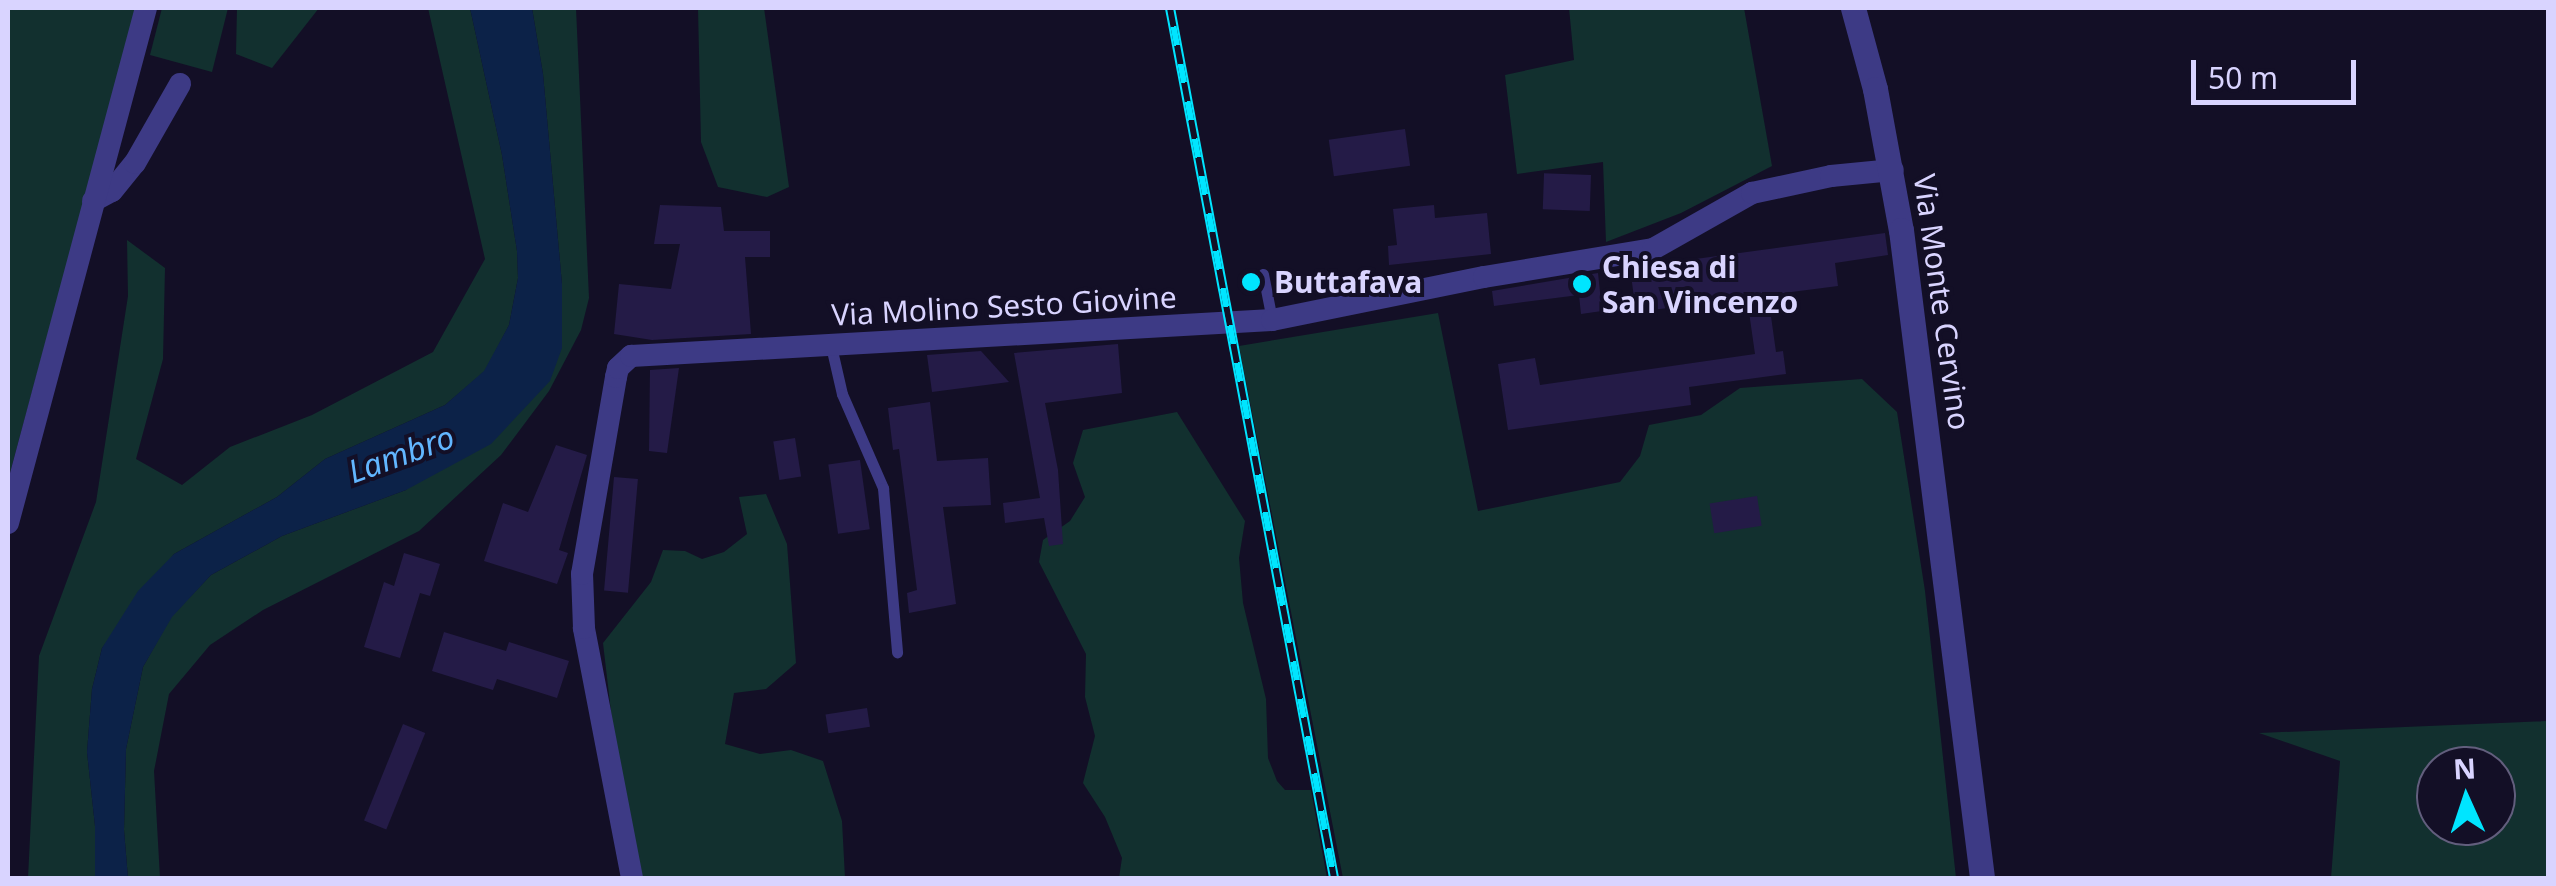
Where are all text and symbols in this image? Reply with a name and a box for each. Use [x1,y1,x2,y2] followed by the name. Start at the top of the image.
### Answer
[2196,40,2361,102] scale bar
[2208,57,2278,98] text: 50 m
[1906,172,1978,432] street label: Via Monte Cervino
[1602,249,1798,320] place label: Chiesa di San Vincenzo
[1274,264,1422,300] place label: Buttafava
[1238,269,1264,295] marker: Buttafava
[1571,273,1593,295] marker: Chiesa di San Vincenzo
[830,279,1178,333] street label: Via Molino Sesto Giovine
[343,417,459,491] water label: Lambro
[2416,746,2516,846] north arrow
[2452,748,2477,788] text: N

